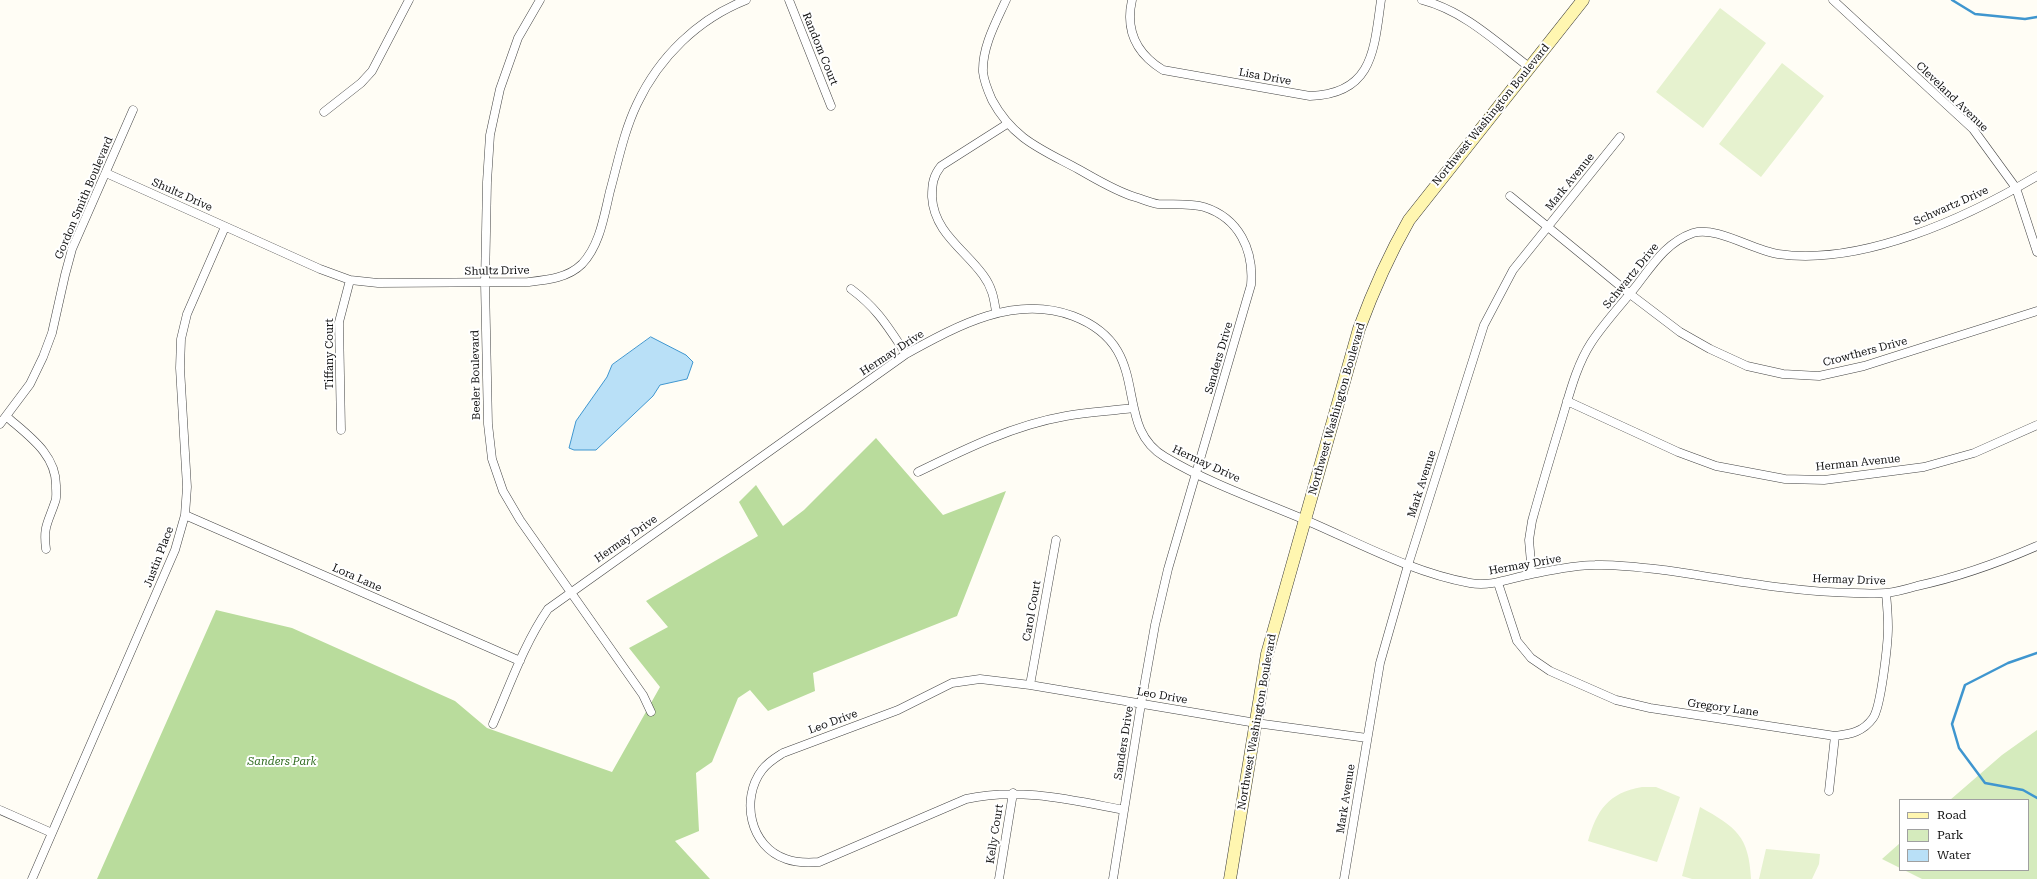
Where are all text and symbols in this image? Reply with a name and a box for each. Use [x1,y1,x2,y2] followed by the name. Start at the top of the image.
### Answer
[799,11,841,87] street label: Random Court
[1430,41,1552,189] street label: Northwest Washington Boulevard
[1913,59,1991,135] street label: Cleveland Avenue
[1238,66,1292,88] street label: Lisa Drive
[52,135,116,261] street label: Gordon Smith Boulevard
[1543,151,1597,213] street label: Mark Avenue
[150,176,214,214] street label: Shultz Drive
[1911,184,1991,228] street label: Schwartz Drive
[1600,241,1662,311] street label: Schwartz Drive
[464,264,530,278] street label: Shultz Drive
[323,318,337,390] street label: Tiffany Court
[1202,320,1236,396] street label: Sanders Drive
[1306,321,1368,497] street label: Northwest Washington Boulevard
[858,327,926,379] street label: Hermay Drive
[469,330,483,420] street label: Beeler Boulevard
[1821,334,1909,370] street label: Crowthers Drive
[1170,443,1242,485] street label: Hermay Drive
[1405,449,1439,519] street label: Mark Avenue
[1815,452,1901,474] street label: Herman Avenue
[592,513,660,565] street label: Hermay Drive
[141,525,177,589] street label: Justin Place
[1488,552,1562,578] street label: Hermay Drive
[330,561,384,595] street label: Lora Lane
[1812,572,1886,588] street label: Hermay Drive
[1020,580,1044,642] street label: Carol Court
[1235,633,1279,811] street label: Northwest Washington Boulevard
[1136,685,1188,707] street label: Leo Drive
[1687,696,1759,720] street label: Gregory Lane
[1112,705,1136,781] street label: Sanders Drive
[807,707,859,737] street label: Leo Drive
[248,755,316,769] park label: Sanders Park
[1334,763,1358,835] street label: Mark Avenue
[1899,799,2029,871] legend
[984,803,1006,865] street label: Kelly Court
[1937,808,1966,822] text: Road
[1937,828,1963,842] text: Park
[1937,848,1971,862] text: Water

